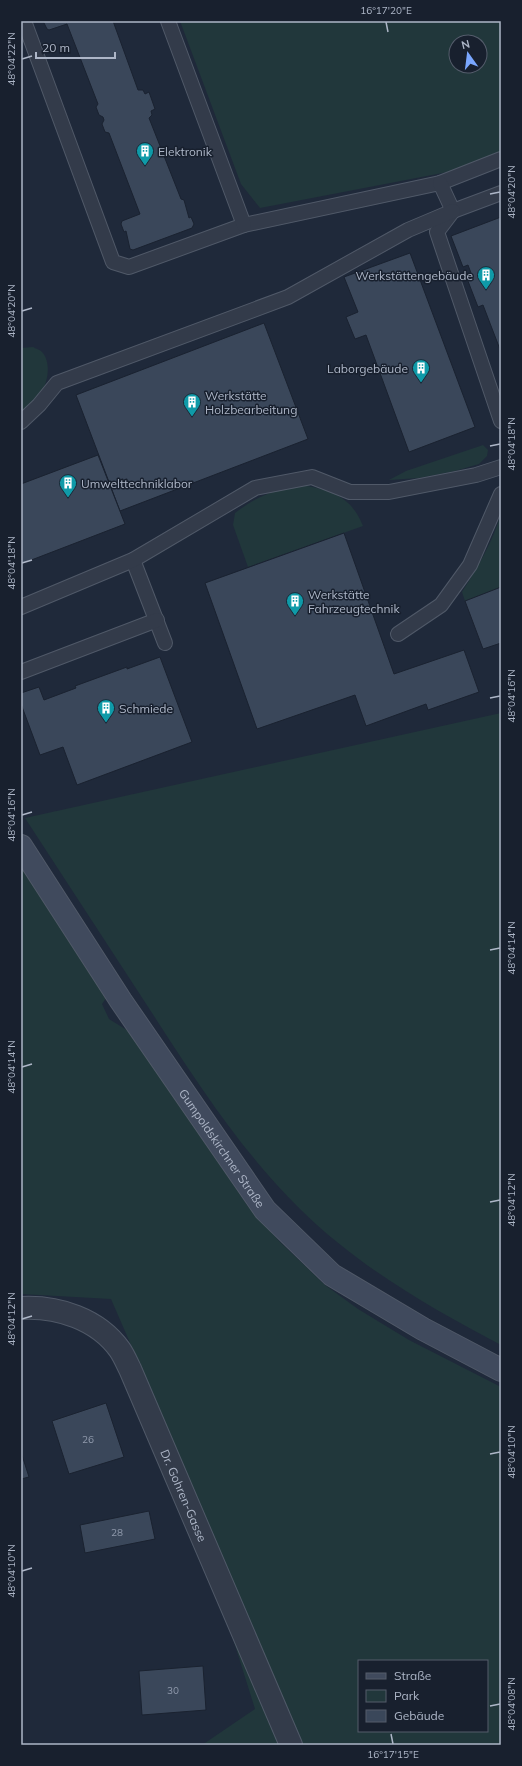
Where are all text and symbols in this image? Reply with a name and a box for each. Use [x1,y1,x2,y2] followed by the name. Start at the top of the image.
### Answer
[360,4,412,17] text: 16°17'20"E
[5,32,18,86] text: 48°04'22"N
[36,34,115,60] scale bar
[448,34,488,74] north arrow
[460,36,471,52] text: N
[42,40,70,55] text: 20 m
[135,141,155,166] building icon: Elektronik
[158,144,213,159] place label: Elektronik
[505,165,518,219] text: 48°04'20"N
[476,265,496,290] building icon: Werkstättengebäude
[356,268,473,283] place label: Werkstättengebäude
[5,284,18,338] text: 48°04'20"N
[411,358,431,383] building icon: Laborgebäude
[327,361,408,376] place label: Laborgebäude
[205,388,297,417] place label: Werkstätte Holzbearbeitung
[182,392,202,417] building icon: Werkstätte Holzbearbeitung
[505,417,518,471] text: 48°04'18"N
[58,473,78,498] building icon: Umwelttechniklabor
[81,476,193,491] place label: Umwelttechniklabor
[5,536,18,590] text: 48°04'18"N
[308,587,400,616] place label: Werkstätte Fahrzeugtechnik
[285,591,305,616] building icon: Werkstätte Fahrzeugtechnik
[505,669,518,723] text: 48°04'16"N
[96,698,116,723] building icon: Schmiede
[119,701,173,716] place label: Schmiede
[5,788,18,842] text: 48°04'16"N
[505,921,518,975] text: 48°04'14"N
[5,1040,18,1094] text: 48°04'14"N
[176,1086,268,1210] street label: Gumpoldskirchner Straße
[505,1173,518,1227] text: 48°04'12"N
[5,1292,18,1346] text: 48°04'12"N
[505,1425,518,1479] text: 48°04'10"N
[82,1433,94,1446] house number: 26
[158,1447,211,1544] street label: Dr. Gohren-Gasse
[111,1526,123,1539] house number: 28
[5,1544,18,1598] text: 48°04'10"N
[358,1660,488,1732] legend
[394,1668,431,1683] text: Straße
[505,1677,518,1731] text: 48°04'08"N
[167,1684,179,1697] house number: 30
[394,1688,420,1703] text: Park
[394,1708,444,1723] text: Gebäude
[367,1748,419,1761] text: 16°17'15"E

